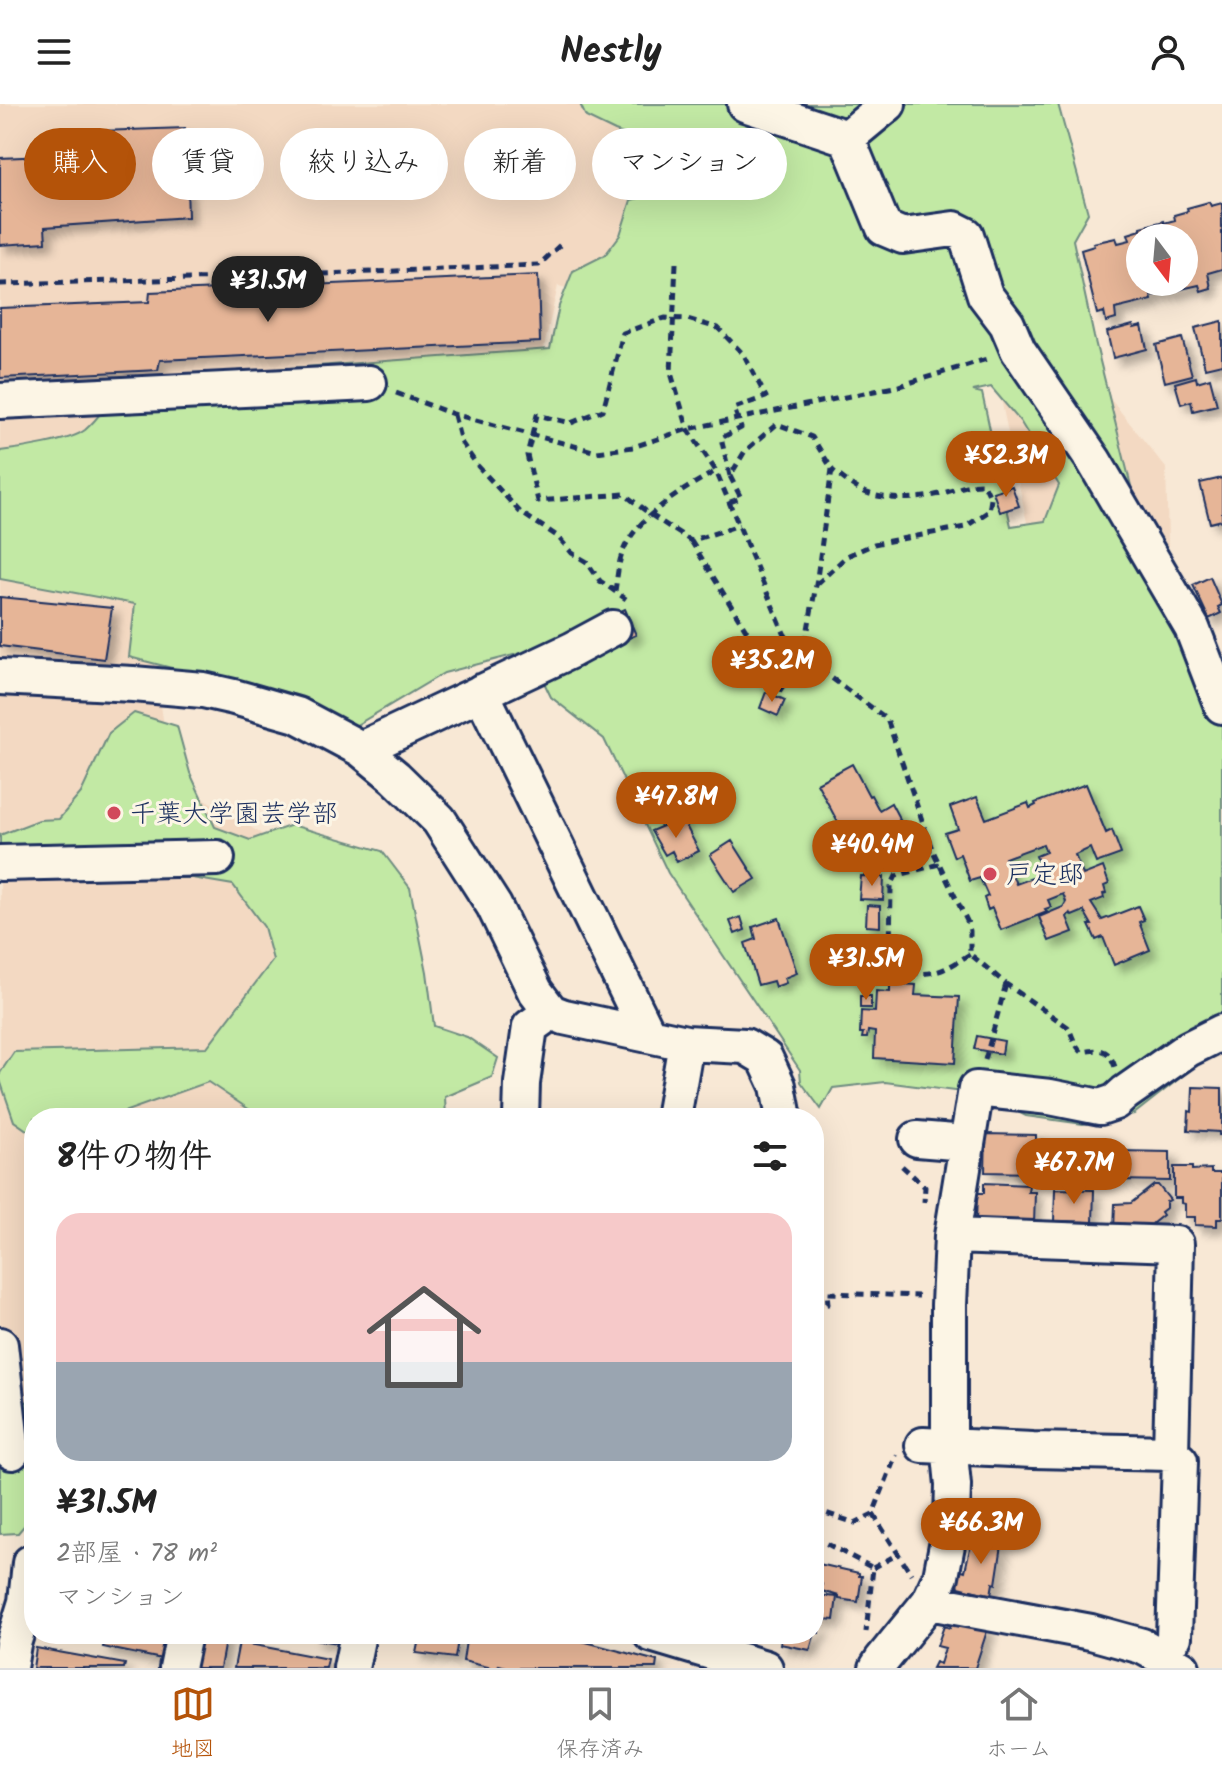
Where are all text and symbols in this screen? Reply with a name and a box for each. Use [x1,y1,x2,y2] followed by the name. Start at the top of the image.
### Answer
[560,24,662,81] text: Nestly
[32,30,76,74] icon: menu
[1146,30,1190,74] icon: person
[24,128,136,200] chip: 購入
[152,128,264,200] chip: 賃貸
[280,128,448,200] chip: 絞り込み
[464,128,576,200] chip: 新着
[592,128,787,200] chip: マンション
[1126,224,1198,296] north arrow
[1126,224,1198,296] map controls
[203,256,333,324] pin: ¥31.5M
[229,261,307,303] text: ¥31.5M
[941,431,1071,499] pin: ¥52.3M
[964,436,1048,478] text: ¥52.3M
[707,636,837,704] pin: ¥35.2M
[730,641,814,683] text: ¥35.2M
[611,772,741,840] pin: ¥47.8M
[634,777,718,819] text: ¥47.8M
[130,794,338,836] place label: 千葉大学園芸学部
[105,804,123,822] marker: 千葉大学園芸学部
[807,820,937,888] pin: ¥40.4M
[830,825,914,867] text: ¥40.4M
[1006,855,1084,897] place label: 戸定邸
[981,865,999,883] marker: 戸定邸
[801,934,931,1002] pin: ¥31.5M
[827,939,905,981] text: ¥31.5M
[56,1131,212,1185] text: 8件の物件
[748,1134,792,1178] icon: filters
[1009,1138,1139,1206] pin: ¥67.7M
[1034,1143,1114,1185] text: ¥67.7M
[352,1265,496,1409] icon: home
[56,1477,157,1531] text: ¥31.5M
[916,1498,1046,1566] pin: ¥66.3M
[939,1503,1023,1545] text: ¥66.3M
[56,1533,217,1575] text: 2部屋 · 78 m²
[56,1577,185,1619] text: マンション
[171,1682,215,1768] tab: 地図
[556,1682,644,1768] tab: 保存済み
[986,1682,1051,1768] tab: ホーム

